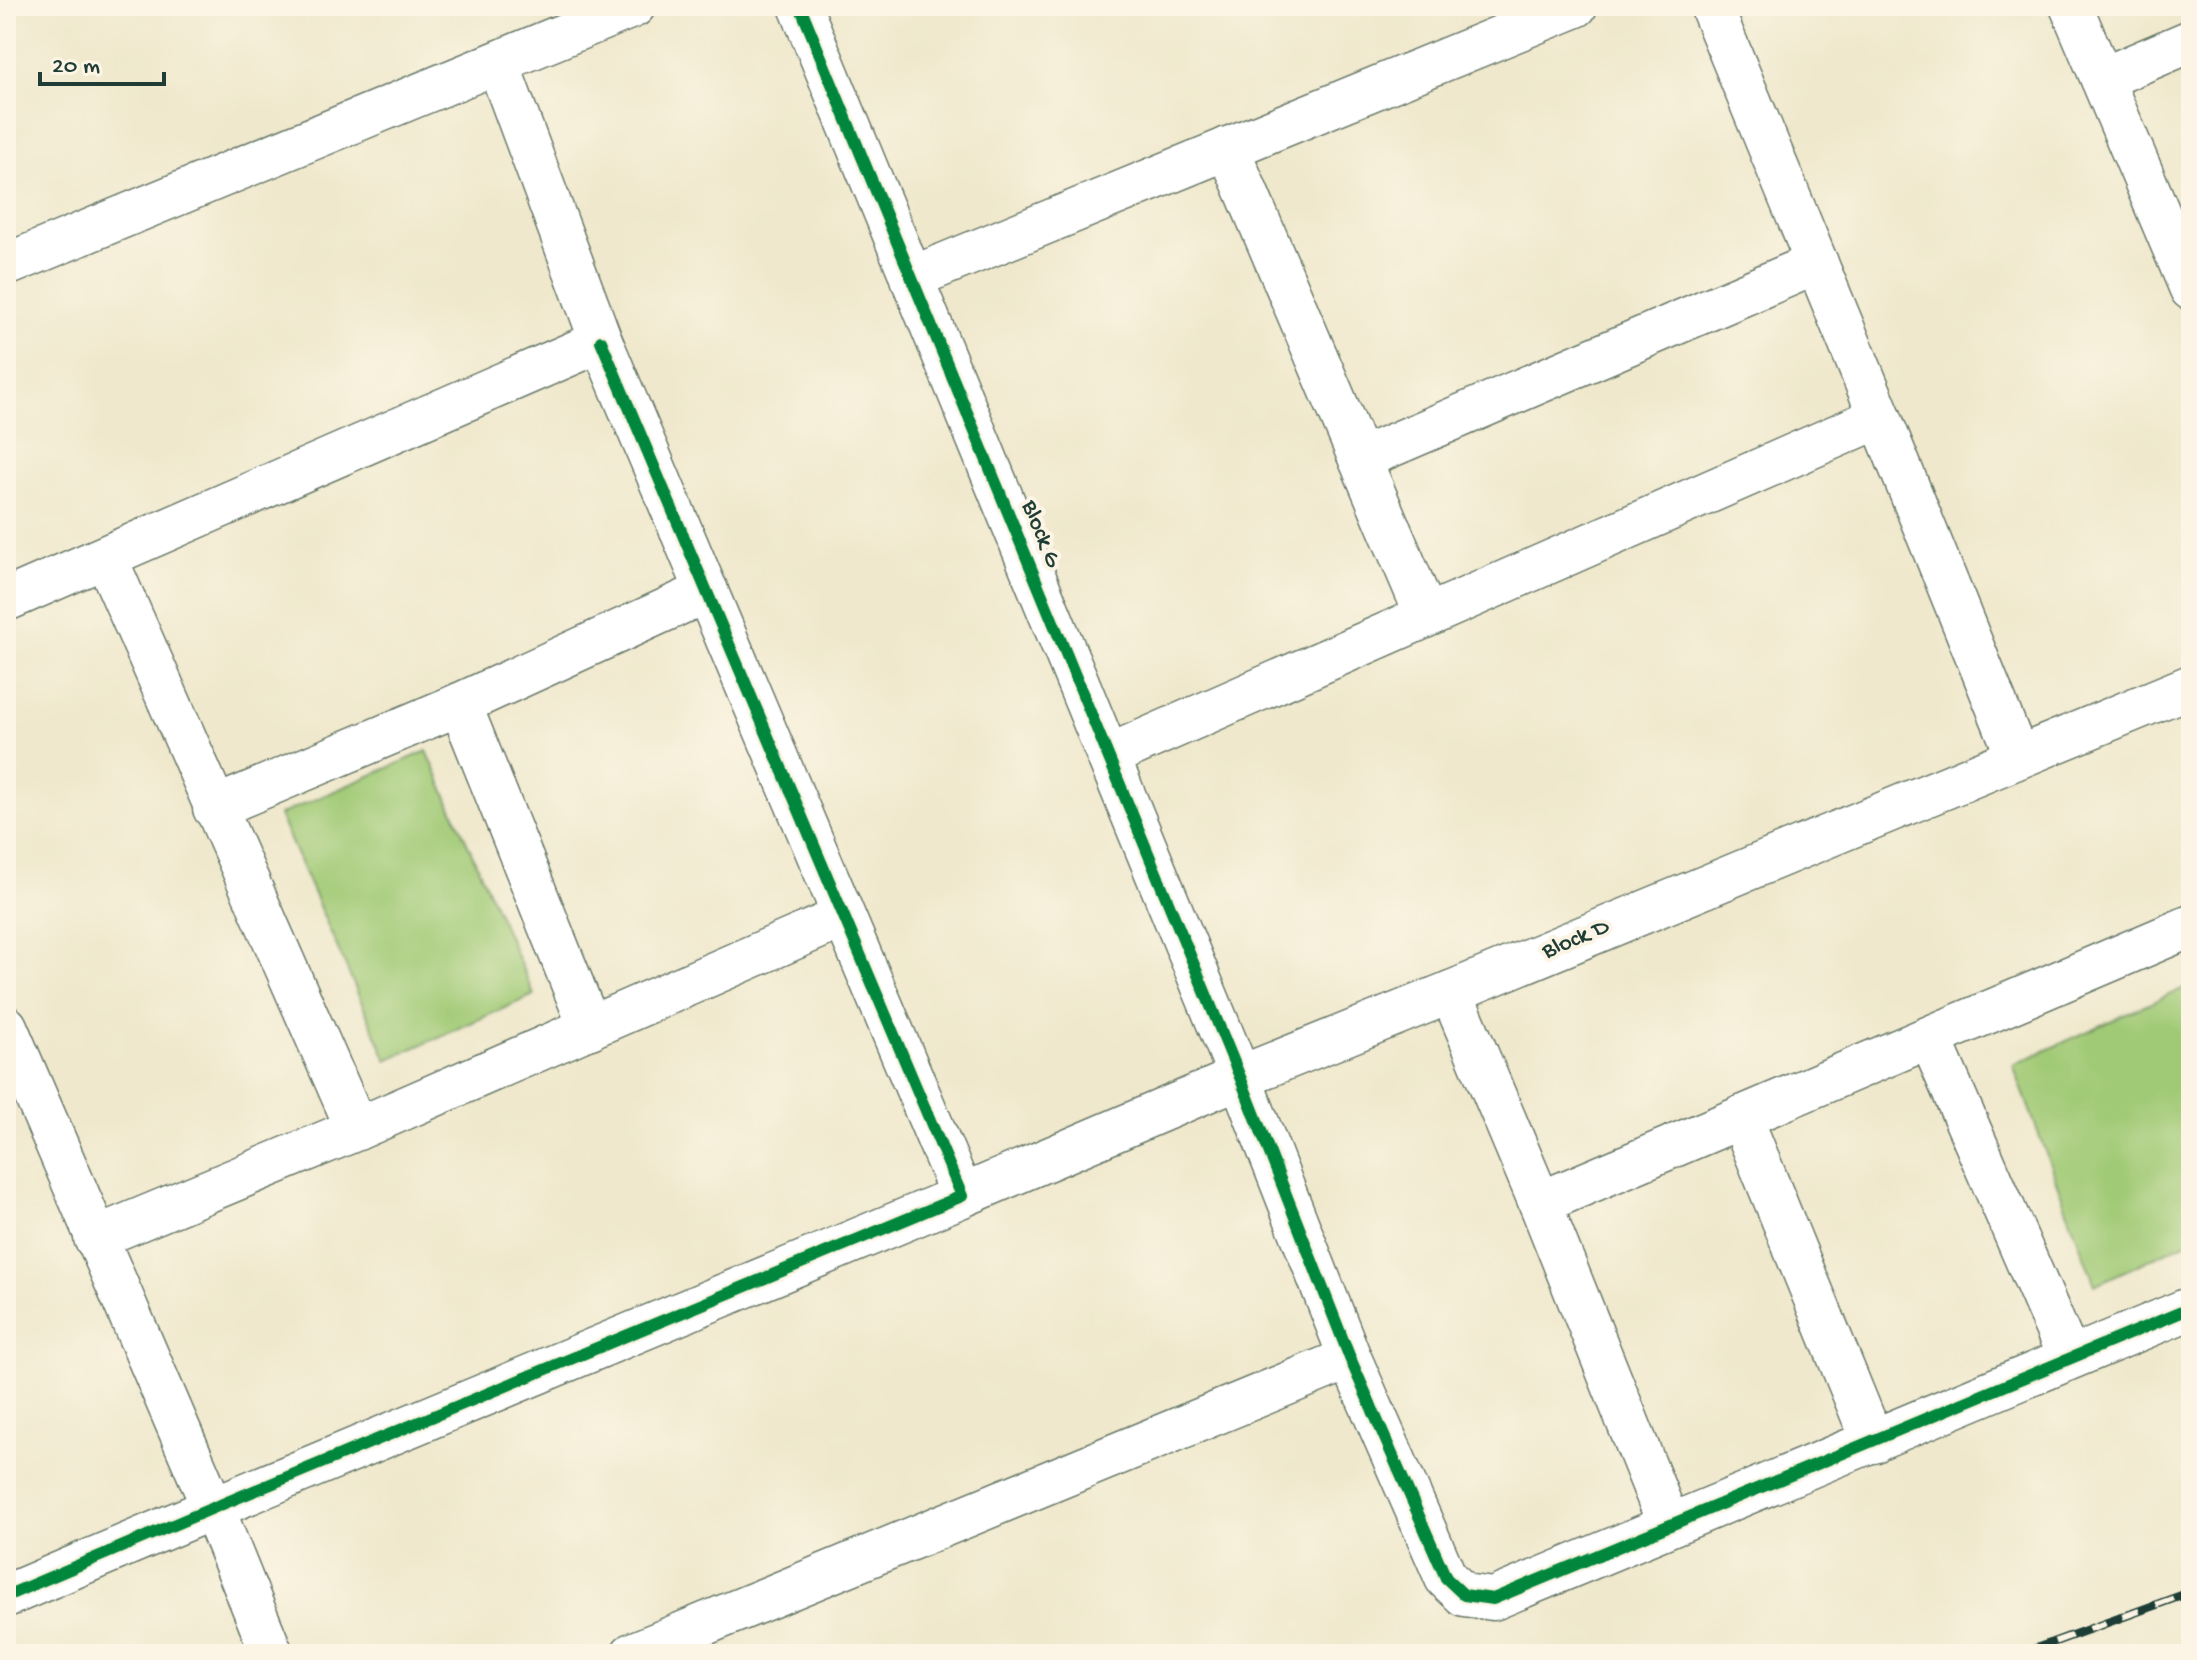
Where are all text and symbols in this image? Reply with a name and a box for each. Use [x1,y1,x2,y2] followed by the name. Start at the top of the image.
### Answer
[40,36,164,86] scale bar
[52,53,100,82] text: 20 m
[1013,495,1067,573] street label: Block G
[1537,913,1614,967] street label: Block D

